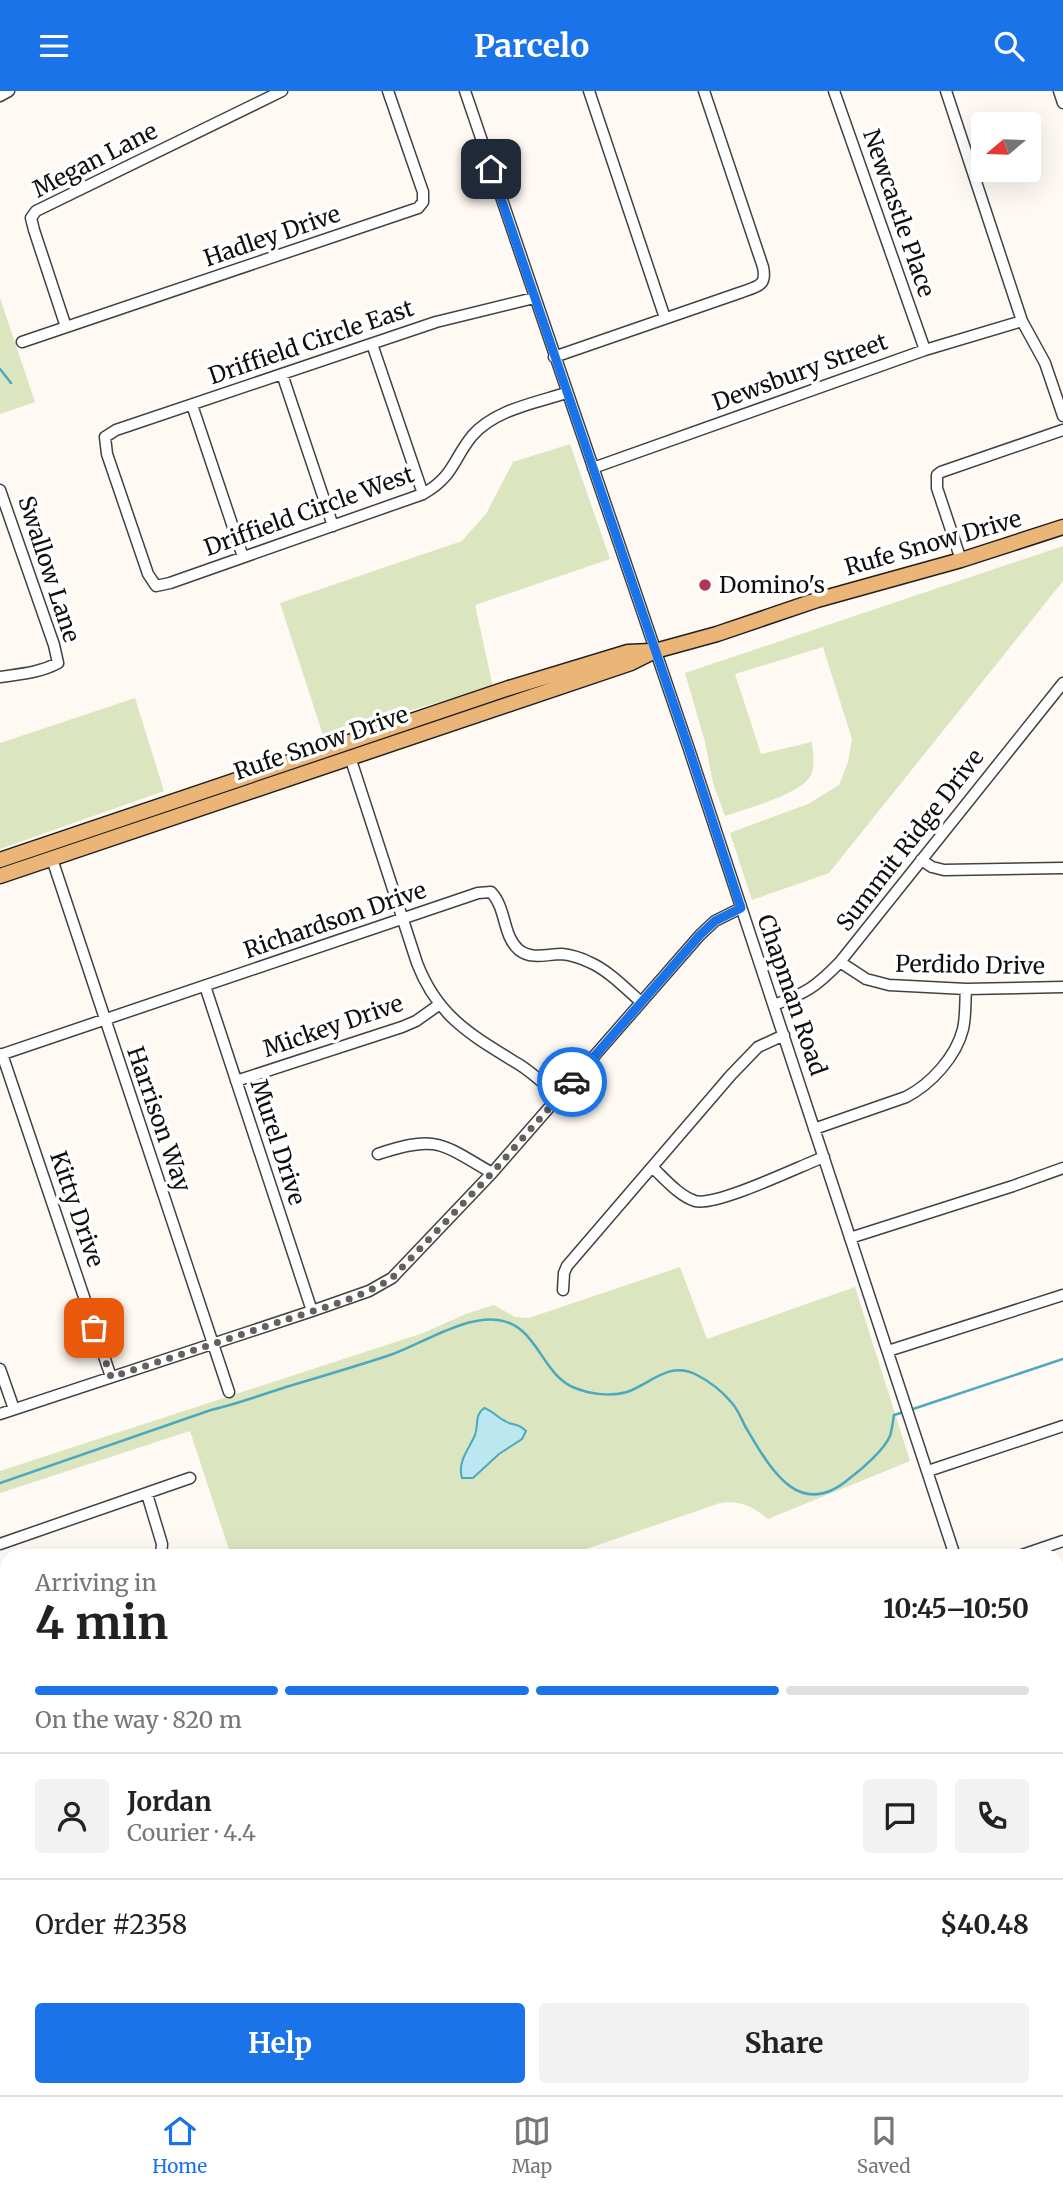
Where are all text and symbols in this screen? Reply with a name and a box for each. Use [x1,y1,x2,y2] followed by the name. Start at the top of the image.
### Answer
[474,26,589,66] text: Parcelo
[35,27,73,65] icon: menu
[990,27,1028,65] icon: search
[971,112,1041,182] north arrow
[971,112,1041,182] map controls
[28,116,162,203] street label: Megan Lane
[857,125,942,301] street label: Newcastle Place
[461,139,521,199] pin
[472,150,510,188] icon: home
[200,199,344,272] street label: Hadley Drive
[205,293,417,390] street label: Driffield Circle East
[708,326,891,417] street label: Dewsbury Street
[200,459,418,562] street label: Driffield Circle West
[12,492,87,646] street label: Swallow Lane
[841,503,1024,582] street label: Rufe Snow Drive
[719,570,825,599] place label: Domino's
[697,577,713,593] marker: Domino's
[230,699,412,786] street label: Rufe Snow Drive
[830,743,990,936] street label: Summit Ridge Drive
[240,875,430,964] street label: Richardson Drive
[751,911,834,1079] street label: Chapman Road
[895,949,1045,980] street label: Perdido Drive
[259,988,407,1063] street label: Mickey Drive
[121,1042,198,1196] street label: Harrison Way
[537,1047,607,1117] courier
[553,1063,591,1101] icon: car
[245,1075,312,1208] street label: Murel Drive
[44,1147,111,1270] street label: Kitty Drive
[64,1298,124,1358] pin
[75,1309,113,1347] icon: bag
[35,1568,157,1597] text: Arriving in
[883,1592,1029,1625] text: 10:45–10:50
[35,1594,168,1652] text: 4 min
[35,1705,242,1734] text: On the way · 820 m
[35,1779,109,1853] button: person
[863,1779,937,1853] button: chat
[955,1779,1029,1853] button: phone
[127,1785,212,1818] text: Jordan
[127,1818,256,1847] text: Courier · 4.4
[35,1908,187,1941] text: Order #2358
[940,1908,1029,1941] text: $40.48
[35,2003,525,2083] button: Help
[539,2003,1029,2083] button: Share
[152,2112,207,2178] tab: Home
[512,2112,552,2178] tab: Map
[857,2112,911,2178] tab: Saved

